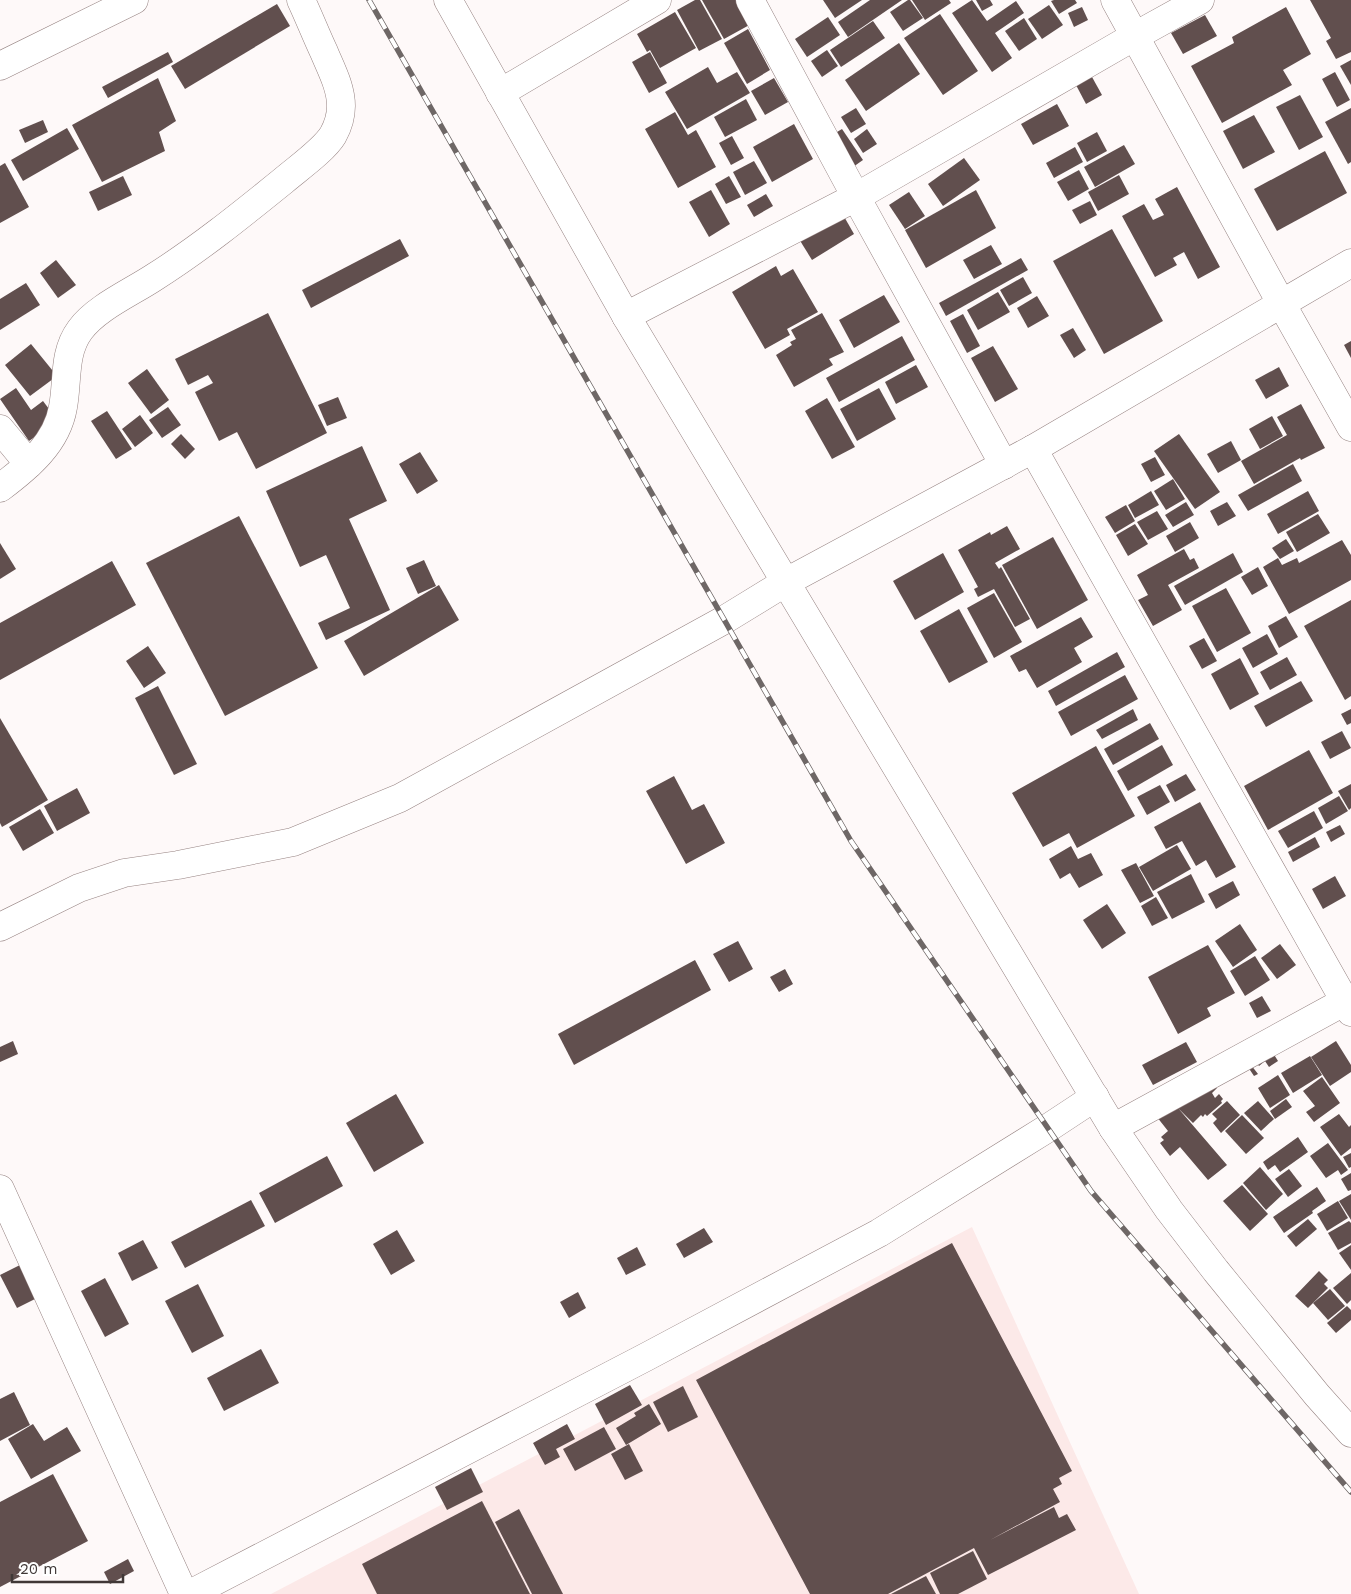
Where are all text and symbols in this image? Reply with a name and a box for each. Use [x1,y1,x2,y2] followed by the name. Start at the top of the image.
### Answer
[12,1552,124,1584] scale bar
[20,1560,58,1578] text: 20 m

